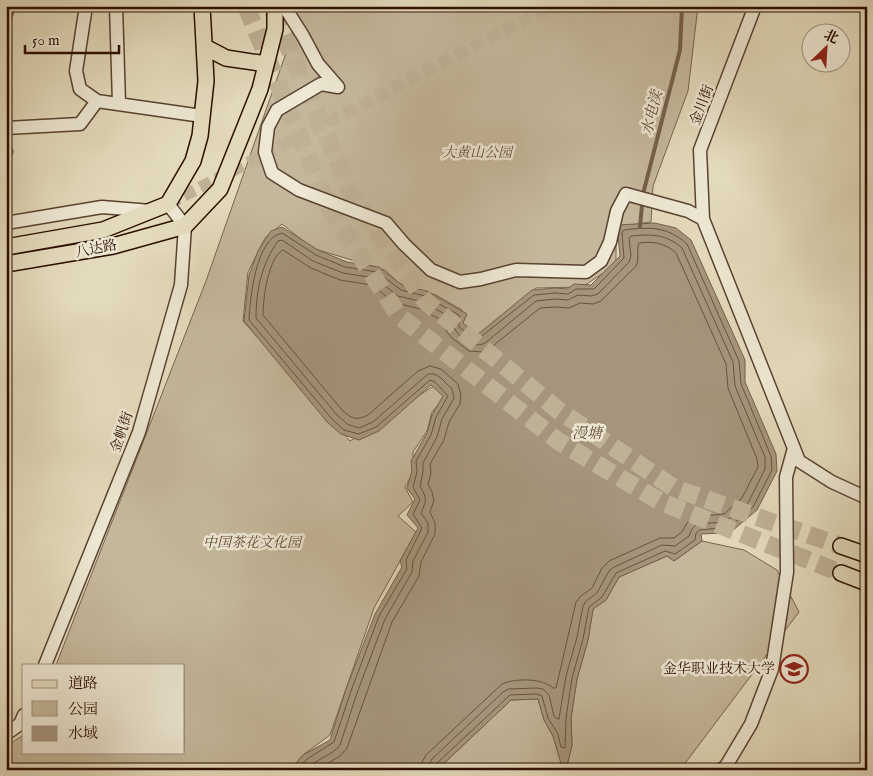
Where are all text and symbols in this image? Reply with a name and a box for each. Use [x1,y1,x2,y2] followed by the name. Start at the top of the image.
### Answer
[25,22,119,54] scale bar
[800,22,850,72] north arrow
[821,26,841,48] text: 北
[32,31,60,50] text: 50 m
[686,82,718,128] street label: 金川街
[637,87,667,137] water label: 水电渎
[442,144,514,162] park label: 大黄山公园
[74,236,118,262] street label: 八达路
[107,409,137,455] street label: 金帆街
[572,424,604,443] water label: 漫塘
[203,534,303,552] park label: 中国茶花文化园
[779,654,809,684] school or university icon: 金华职业技术大学
[663,660,775,678] place label: 金华职业技术大学
[22,664,185,754] legend
[68,674,98,693] text: 道路
[68,700,98,719] text: 公园
[68,724,98,743] text: 水域

